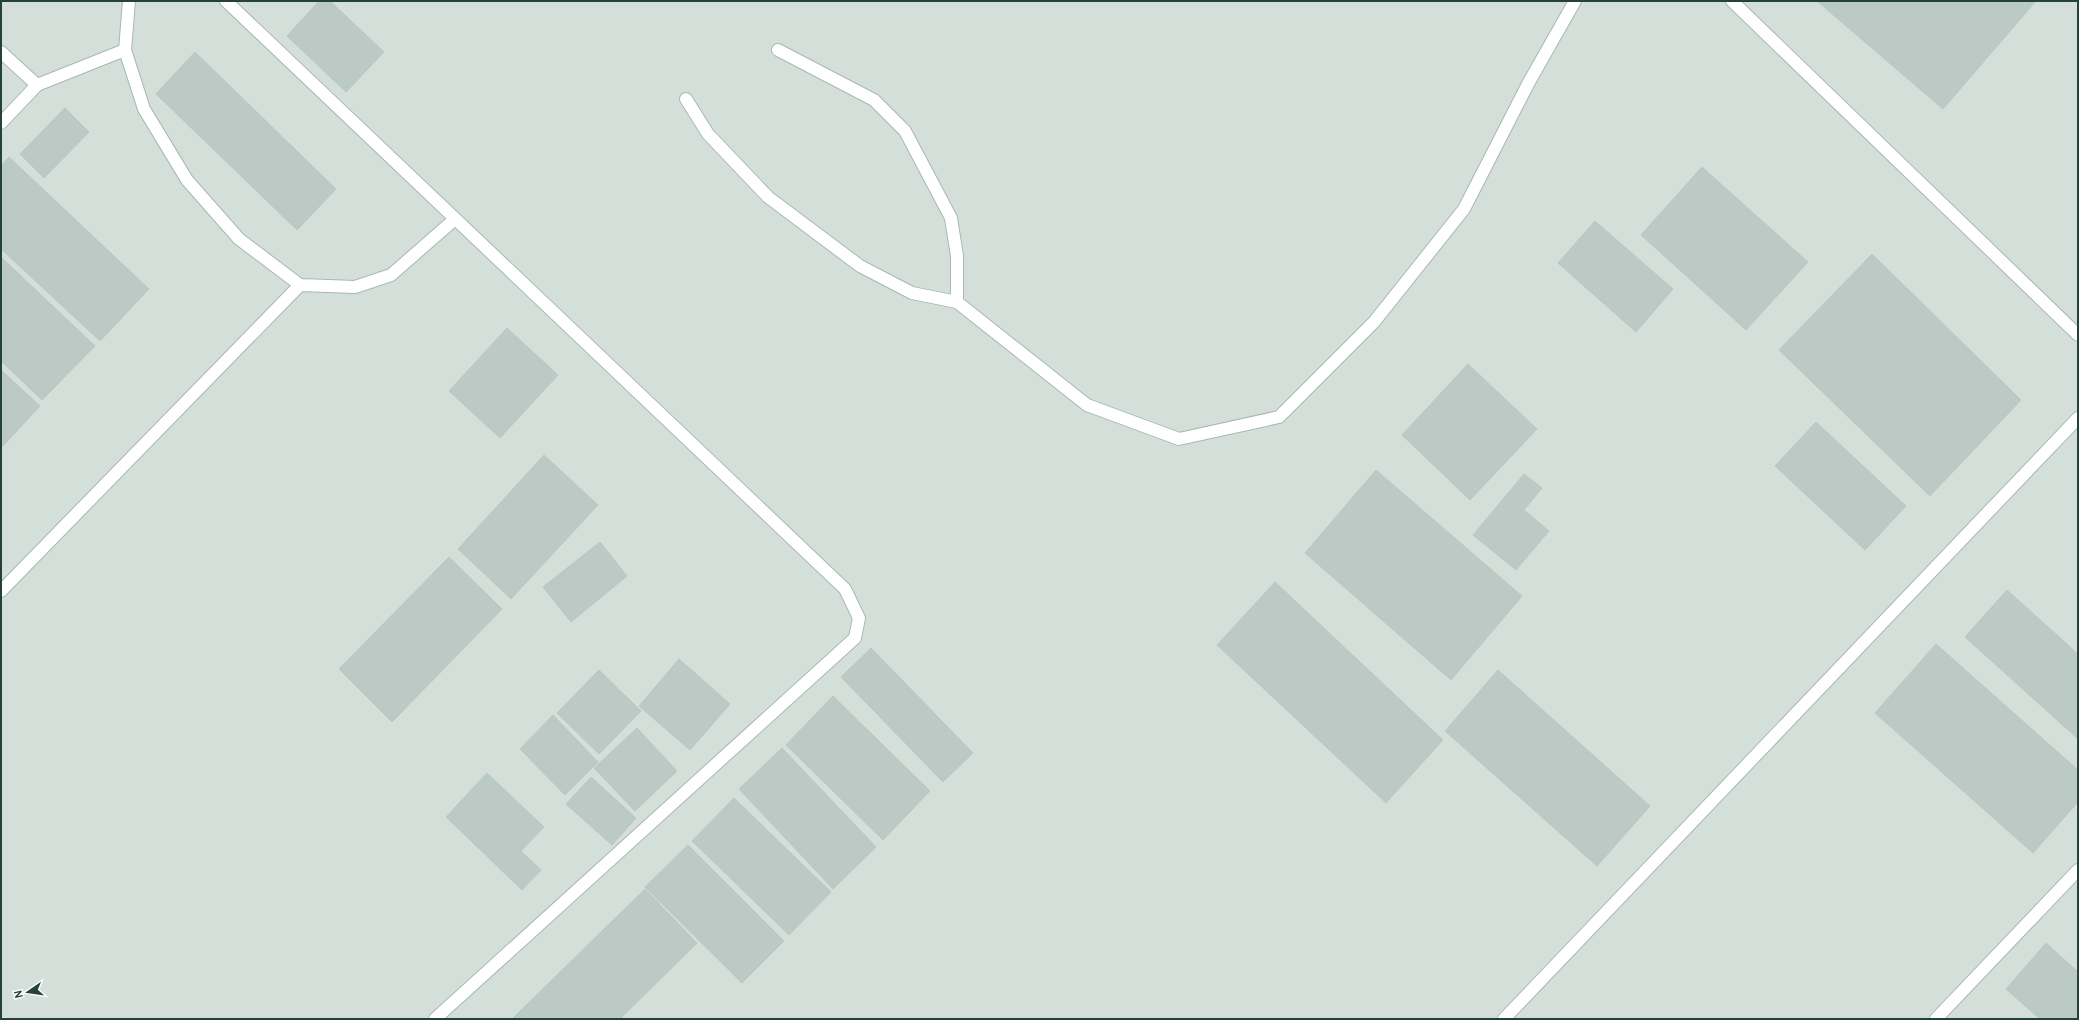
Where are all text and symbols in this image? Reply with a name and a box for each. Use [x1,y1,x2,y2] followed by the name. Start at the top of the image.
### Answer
[8,972,48,1012] north arrow
[12,989,27,999] text: N

